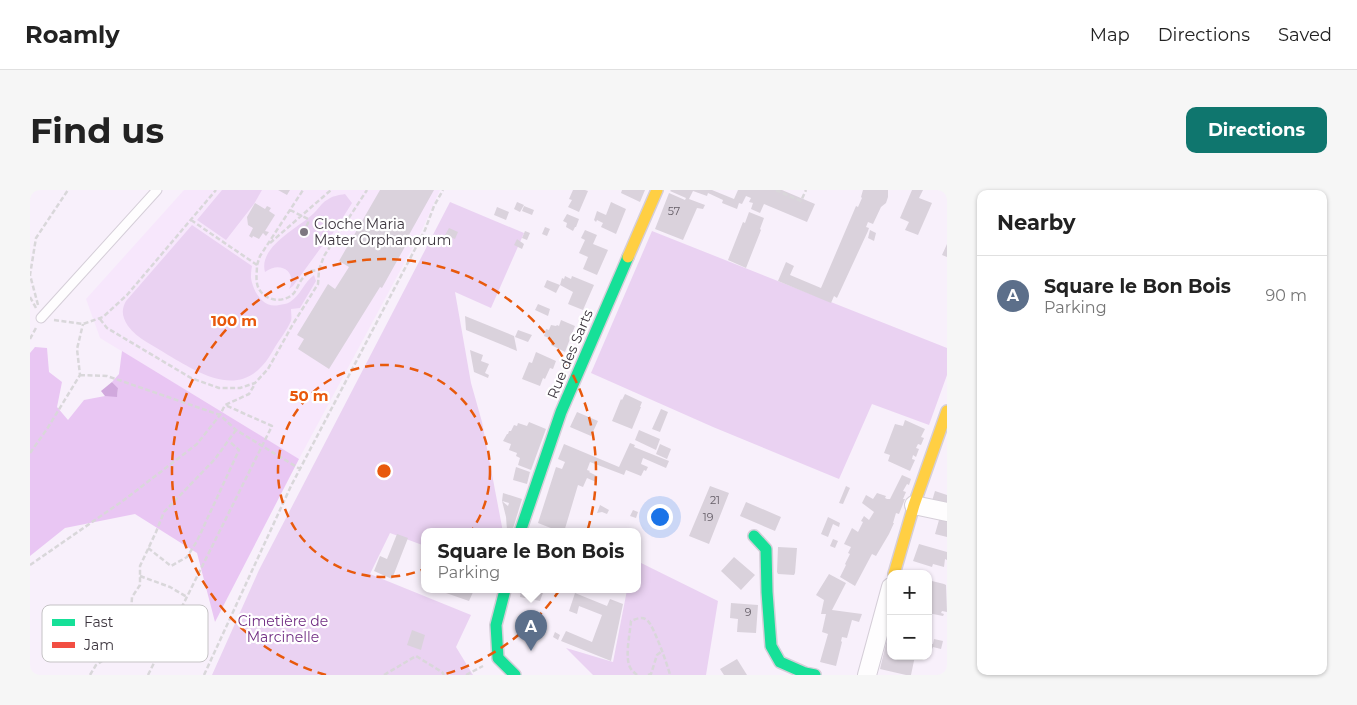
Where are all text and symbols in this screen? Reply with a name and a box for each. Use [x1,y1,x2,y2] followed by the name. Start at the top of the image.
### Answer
[25,20,120,49] text: Roamly
[1090,24,1130,46] text: Map
[1158,24,1250,46] text: Directions
[1278,24,1332,46] text: Saved
[1186,107,1327,153] button: Directions
[30,109,164,152] text: Find us
[668,204,680,218] house number: 57
[997,210,1076,235] text: Nearby
[314,215,451,249] place label: Cloche Maria Mater Orphanorum
[298,226,310,238] marker: Cloche Maria Mater Orphanorum
[1044,275,1231,298] text: Square le Bon Bois
[1007,286,1019,305] text: A
[1265,286,1307,305] text: 90 m
[1044,298,1107,317] text: Parking
[543,306,597,401] street label: Rue des Sarts
[211,311,257,330] text: 100 m
[289,386,329,405] text: 50 m
[375,462,393,480] centre of rings
[710,493,720,507] house number: 21
[647,504,673,530] your location
[703,510,714,524] house number: 19
[421,528,641,593] popup
[438,540,624,563] text: Square le Bon Bois
[438,563,500,582] text: Parking
[887,570,932,660] map controls
[887,570,932,615] button: +
[42,605,208,662] legend
[745,605,752,619] house number: 9
[515,610,547,651] pin: A
[238,612,328,646] park label: Cimetière de Marcinelle
[84,613,114,631] text: Fast
[887,615,932,660] button: −
[83,636,114,654] text: Jam

